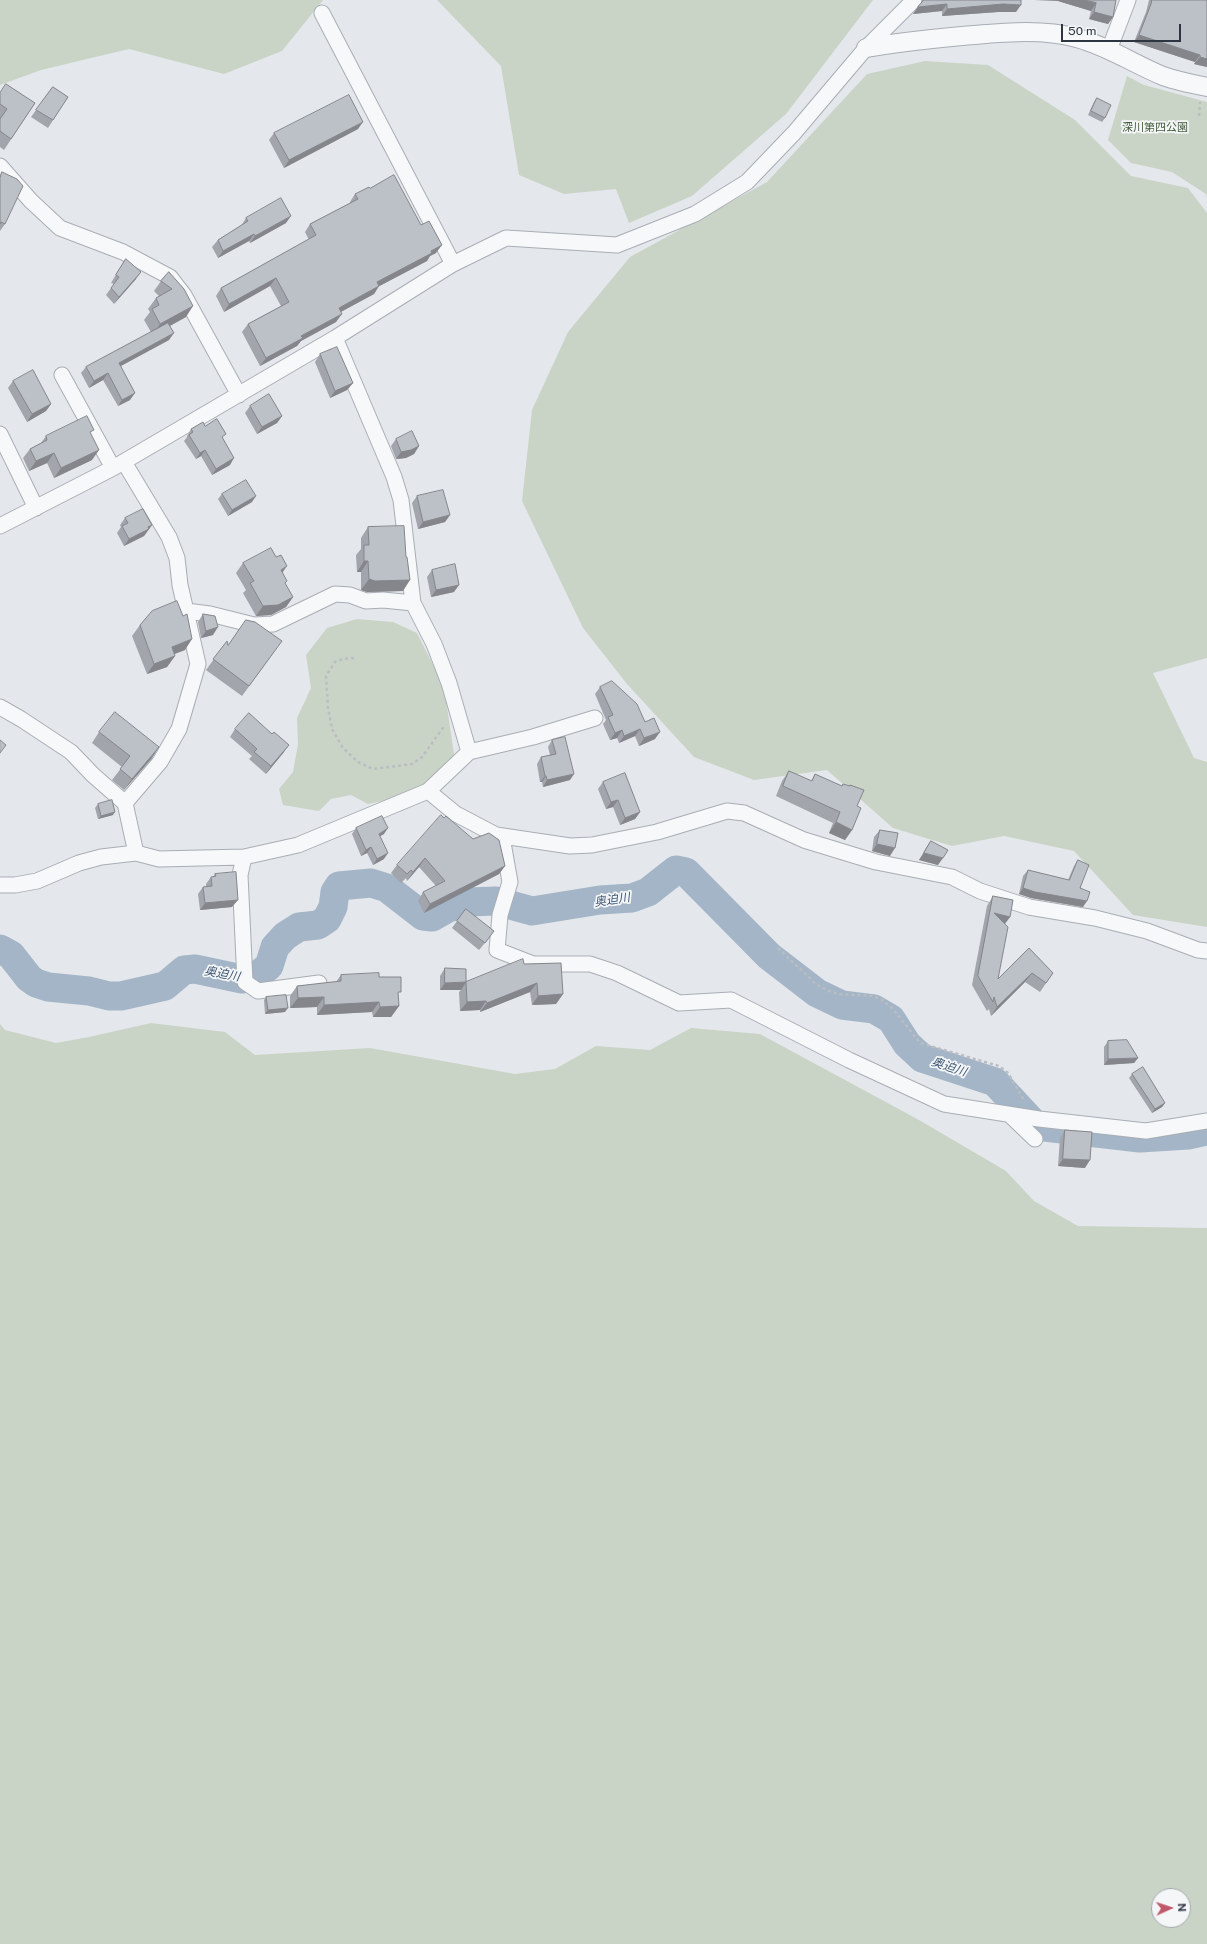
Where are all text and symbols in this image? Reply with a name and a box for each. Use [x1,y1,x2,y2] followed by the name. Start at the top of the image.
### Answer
[1063,16,1183,42] scale bar
[1068,24,1096,38] text: 50 m
[1122,121,1188,135] park label: 深川第四公園
[593,890,631,910] water label: 奥迫川
[203,964,241,984] water label: 奥迫川
[930,1055,968,1079] water label: 奥迫川
[1151,1888,1191,1928] north arrow
[1176,1903,1188,1912] text: N

